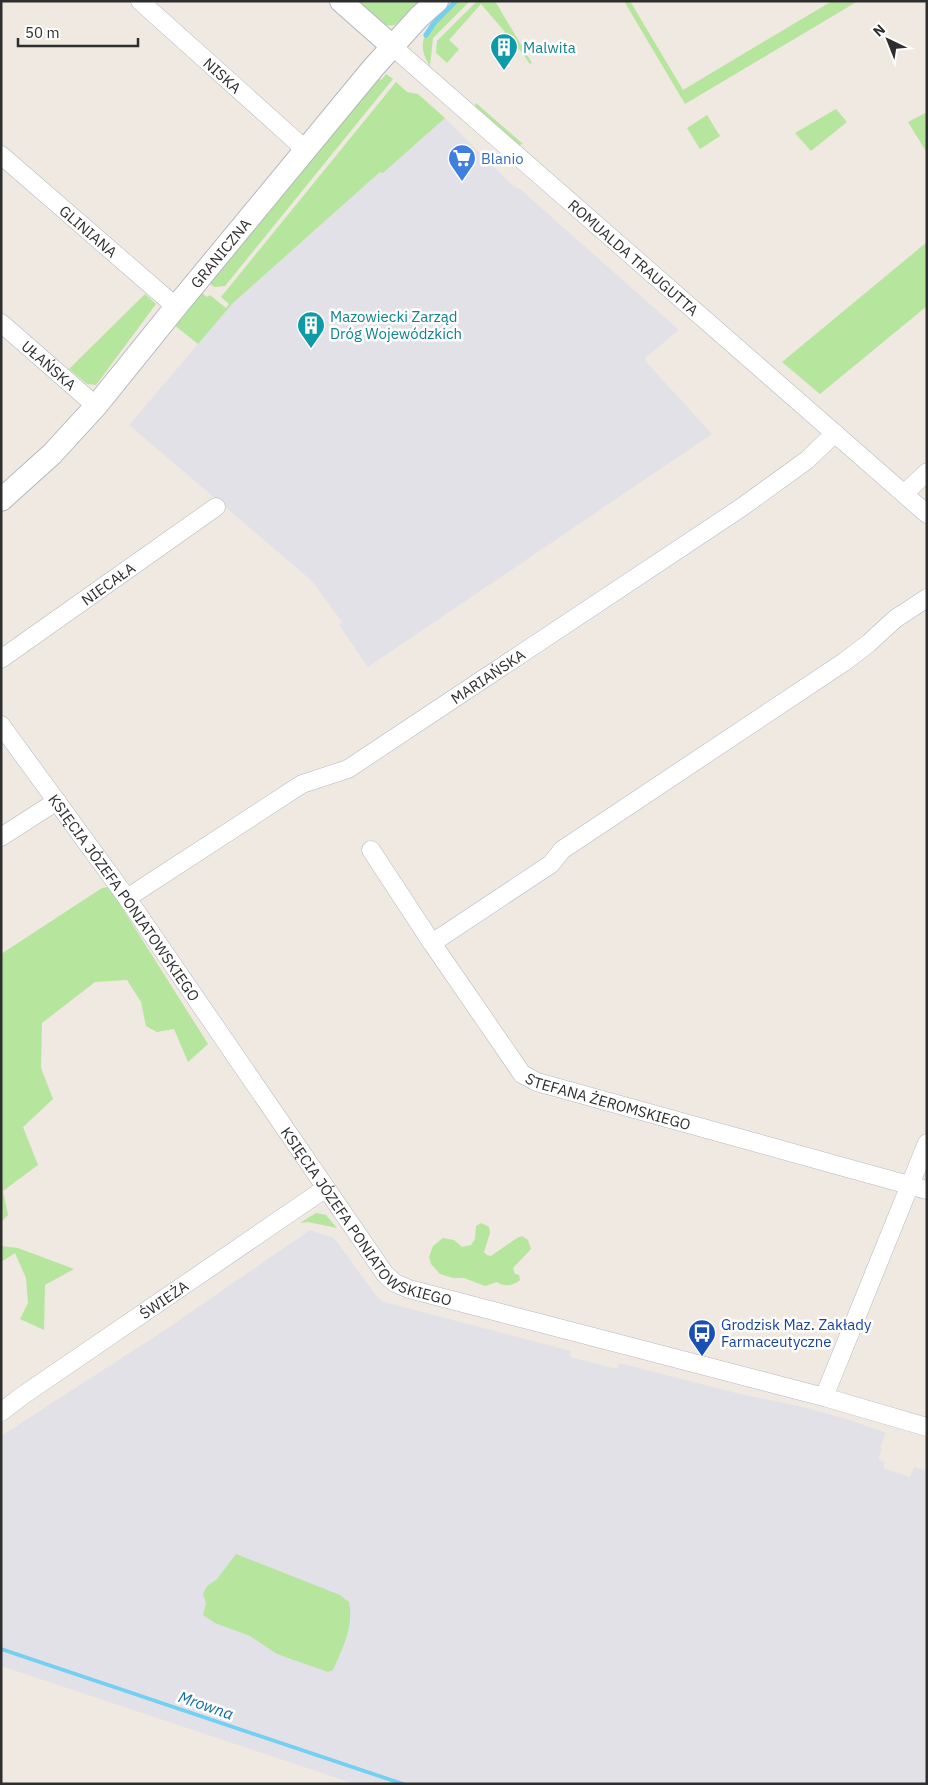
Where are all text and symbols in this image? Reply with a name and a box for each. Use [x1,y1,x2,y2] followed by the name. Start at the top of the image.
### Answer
[18,15,138,47] scale bar
[863,15,913,65] north arrow
[869,20,889,41] text: N
[25,23,60,42] text: 50 m
[489,32,519,71] building icon: Malwita
[523,38,576,57] place label: Malwita
[200,53,246,97] street label: NISKA
[447,143,477,182] supermarket icon: Blanio
[481,149,524,168] place label: Blanio
[564,195,703,320] street label: ROMUALDA TRAUGUTTA
[56,201,122,262] street label: GLINIANA
[186,214,255,292] street label: GRANICZNA
[330,307,462,343] place label: Mazowiecki Zarząd Dróg Wojewódzkich
[296,310,326,349] building icon: Mazowiecki Zarząd Dróg Wojewódzkich
[18,336,81,394] street label: UŁAŃSKA
[77,558,139,609] street label: NIECAŁA
[447,644,529,708] street label: MARIAŃSKA
[45,790,204,1004] street label: KSIĘCIA JÓZEFA PONIATOWSKIEGO
[522,1068,693,1134] street label: STEFANA ŻEROMSKIEGO
[277,1123,454,1309] street label: KSIĘCIA JÓZEFA PONIATOWSKIEGO
[135,1275,192,1323] street label: ŚWIEŻA
[721,1315,872,1351] place label: Grodzisk Maz. Zakłady Farmaceutyczne
[687,1318,717,1357] bus stop icon: Grodzisk Maz. Zakłady Farmaceutyczne
[176,1686,236,1724] water label: Mrowna

